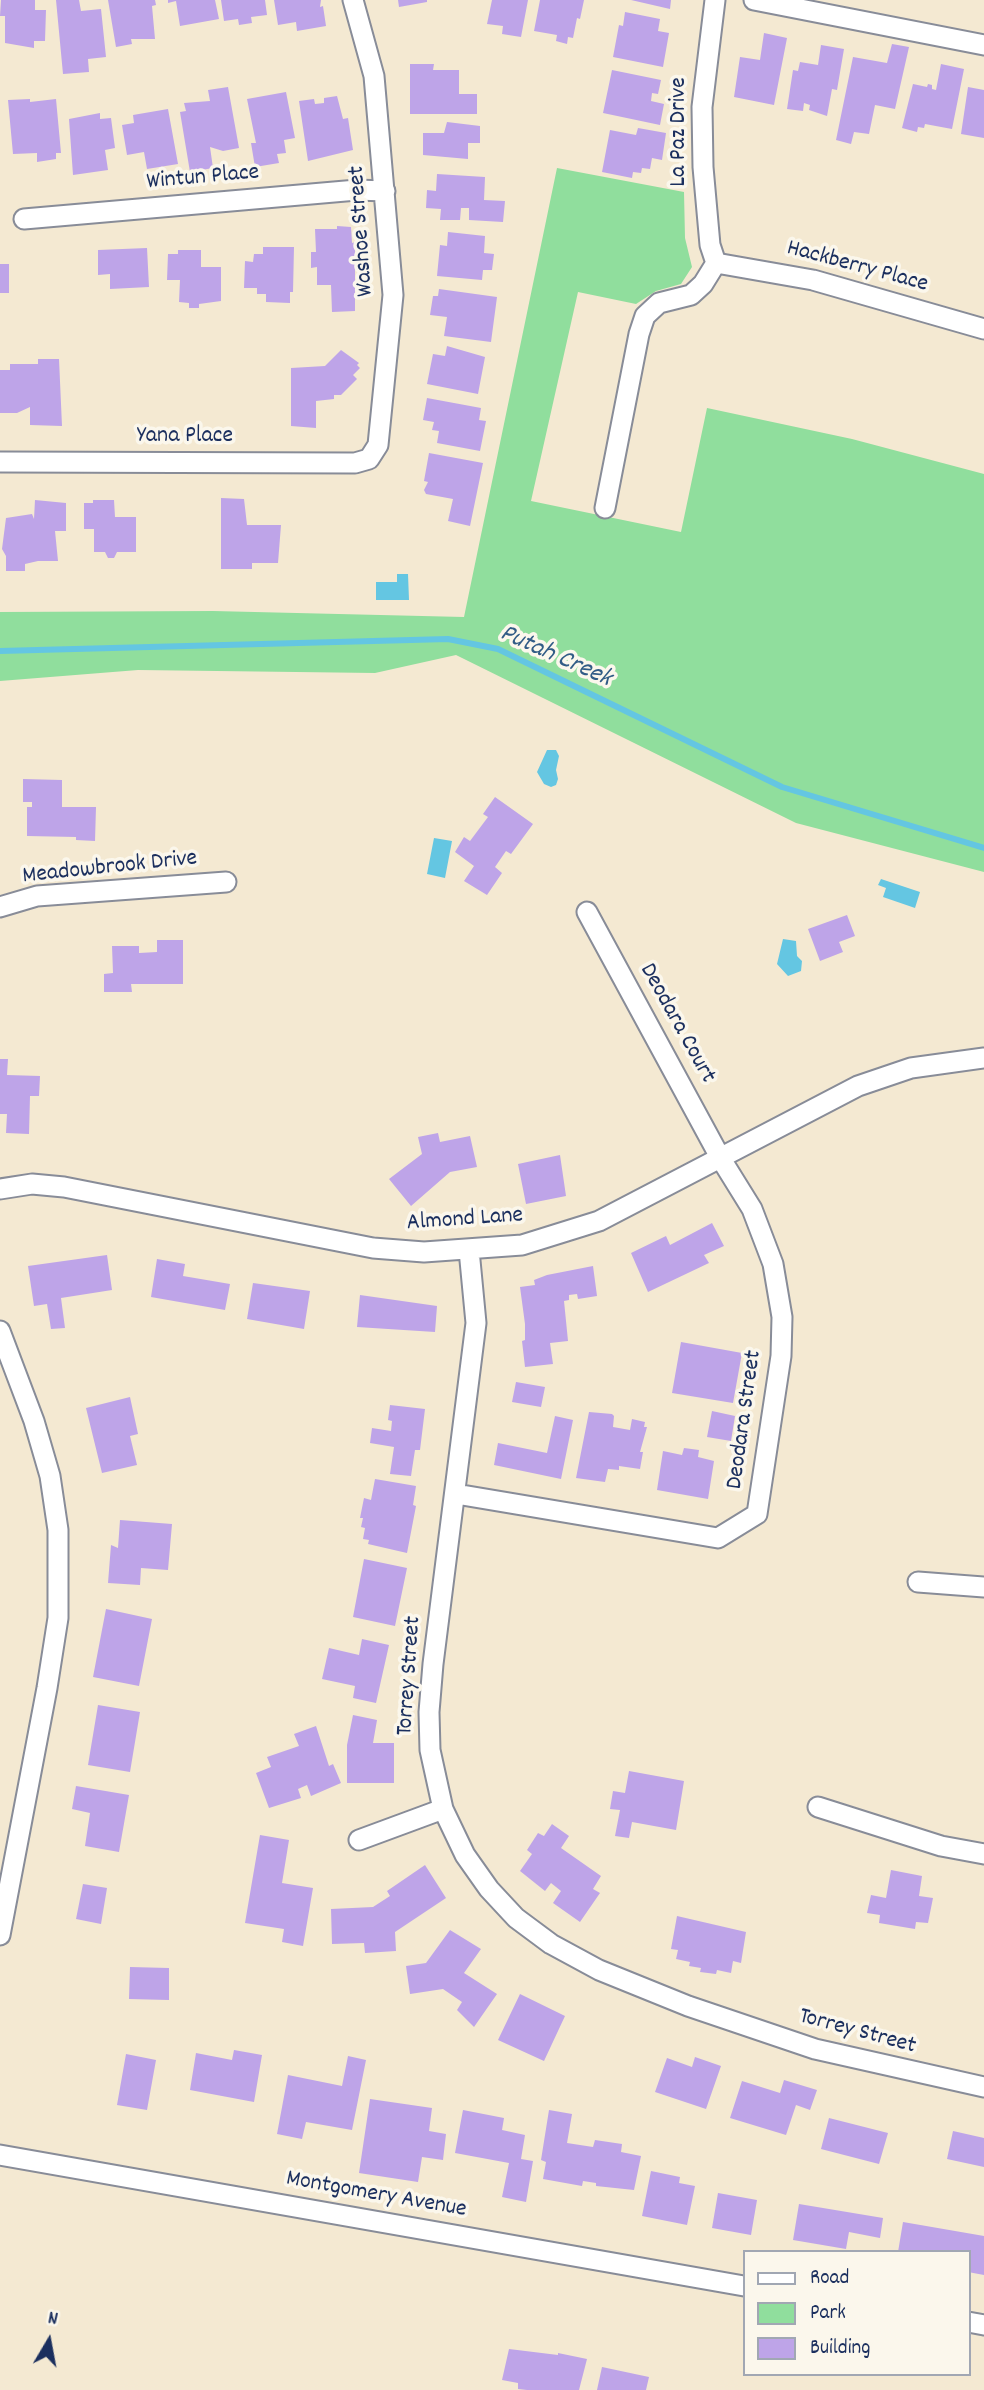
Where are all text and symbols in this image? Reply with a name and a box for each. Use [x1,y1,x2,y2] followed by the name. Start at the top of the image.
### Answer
[667,77,695,187] street label: La Paz Drive
[145,160,261,198] street label: Wintun Place
[344,165,382,297] street label: Washoe Street
[783,235,931,301] street label: Hackberry Place
[137,424,233,452] street label: Yana Place
[494,620,616,696] water label: Putah Creek
[21,846,199,892] street label: Meadowbrook Drive
[631,959,721,1089] street label: Deodara Court
[406,1203,524,1239] street label: Almond Lane
[722,1349,770,1491] street label: Deodara Street
[392,1615,430,1737] street label: Torrey Street
[795,2004,919,2062] street label: Torrey Street
[284,2166,468,2226] street label: Montgomery Avenue
[743,2250,970,2376] legend
[810,2264,849,2294] text: Road
[810,2299,846,2329] text: Park
[14,2306,84,2376] north arrow
[46,2306,60,2334] text: N
[810,2334,870,2364] text: Building

